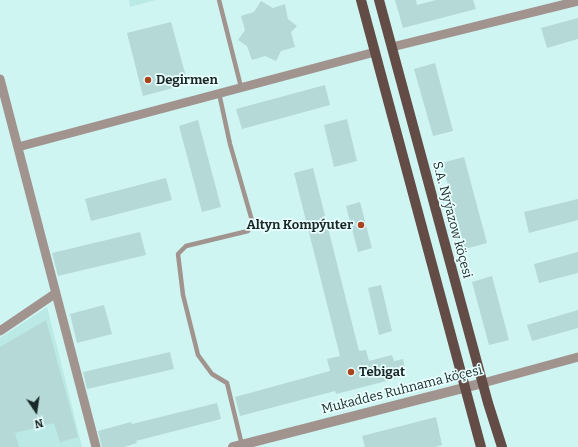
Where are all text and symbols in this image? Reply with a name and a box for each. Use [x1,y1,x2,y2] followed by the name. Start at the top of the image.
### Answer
[156,72,218,88] place label: Degirmen
[143,75,153,85] marker: Degirmen
[429,160,475,280] street label: S.A. Nyýazow köçesi
[246,217,353,233] place label: Altyn Kompýuter
[356,220,366,230] marker: Altyn Kompýuter
[320,362,484,418] street label: Mukaddes Ruhnama köçesi
[359,364,405,380] place label: Tebigat
[346,367,356,377] marker: Tebigat
[16,391,56,431] north arrow
[33,416,44,430] text: N

